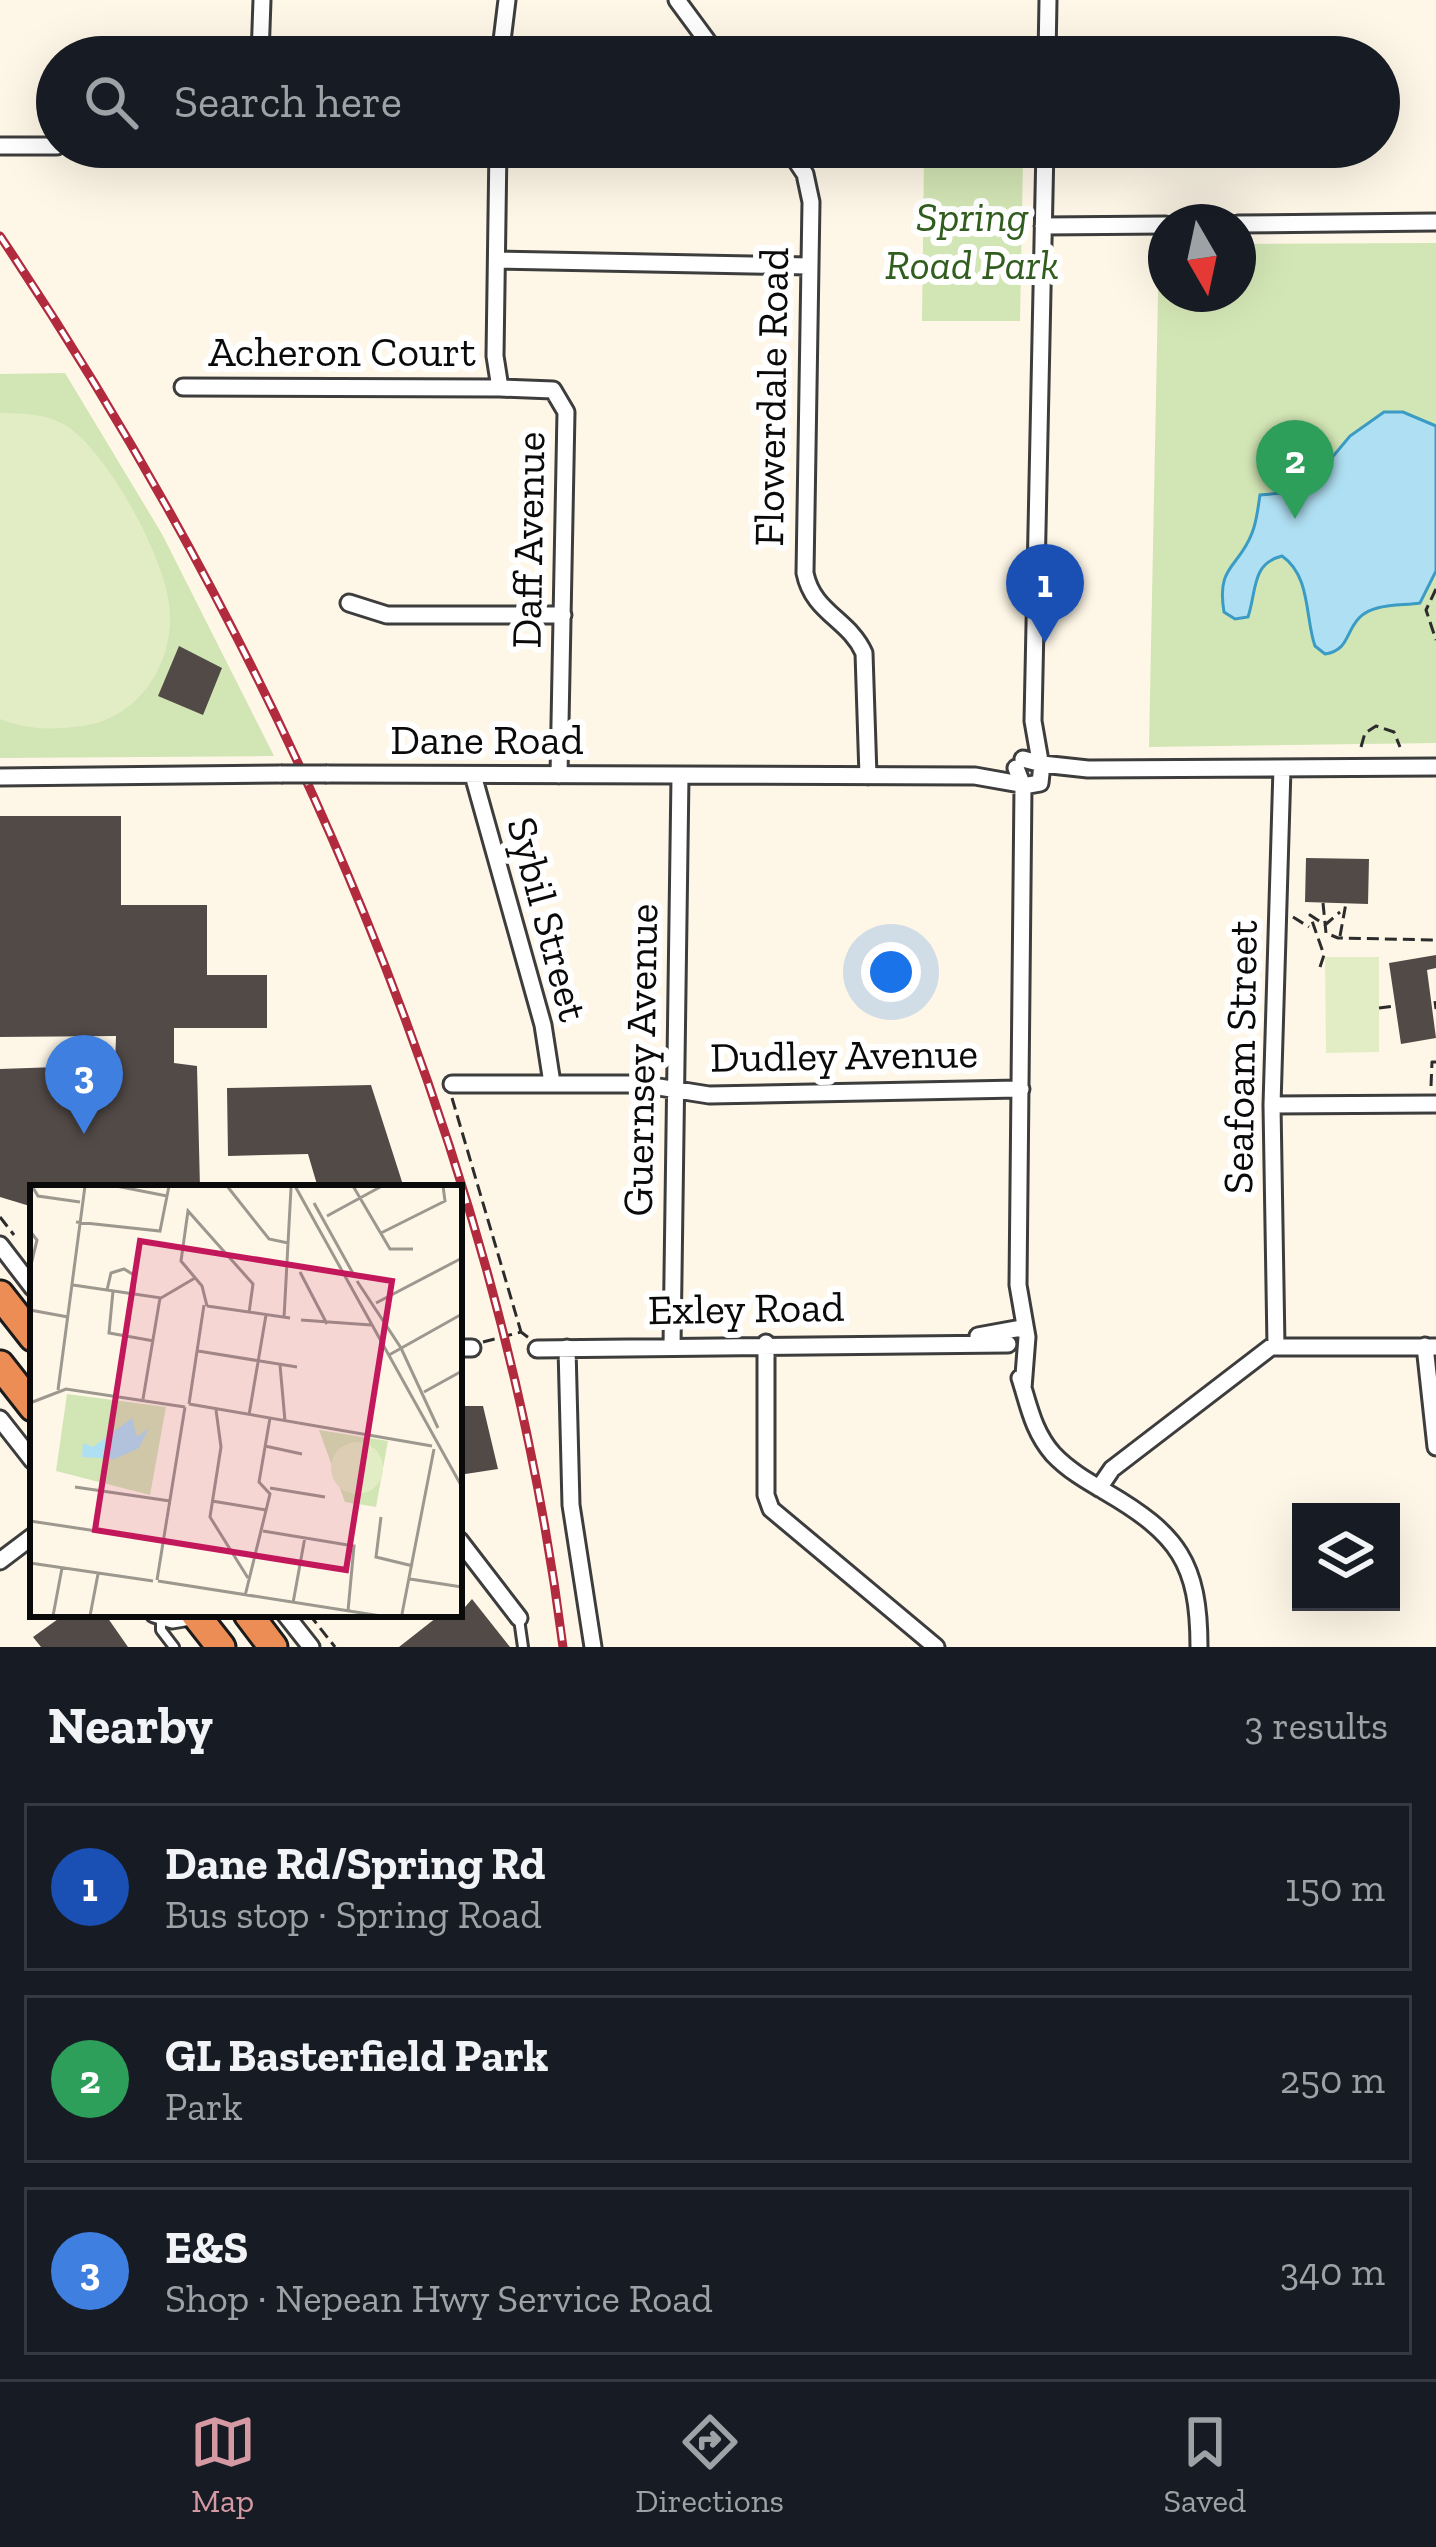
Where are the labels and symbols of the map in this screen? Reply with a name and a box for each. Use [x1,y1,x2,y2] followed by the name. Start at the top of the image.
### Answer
[885,191,1059,290] park label: Spring Road Park
[1148,204,1256,312] north arrow
[743,247,799,547] street label: Flowerdale Road
[208,326,476,377] street label: Acheron Court
[1256,420,1334,519] pin: 2
[501,431,555,649] street label: Daff Avenue
[1006,544,1084,643] pin: 1
[390,714,584,765] street label: Dane Road
[496,811,600,1027] street label: Sybil Street
[612,903,668,1217] street label: Guernsey Avenue
[1212,919,1268,1194] street label: Seafoam Street
[861,942,921,1002] your location
[709,1027,979,1083] street label: Dudley Avenue
[45,1035,123,1134] pin: 3
[30,1185,462,1617] inset map
[647,1281,845,1335] street label: Exley Road

